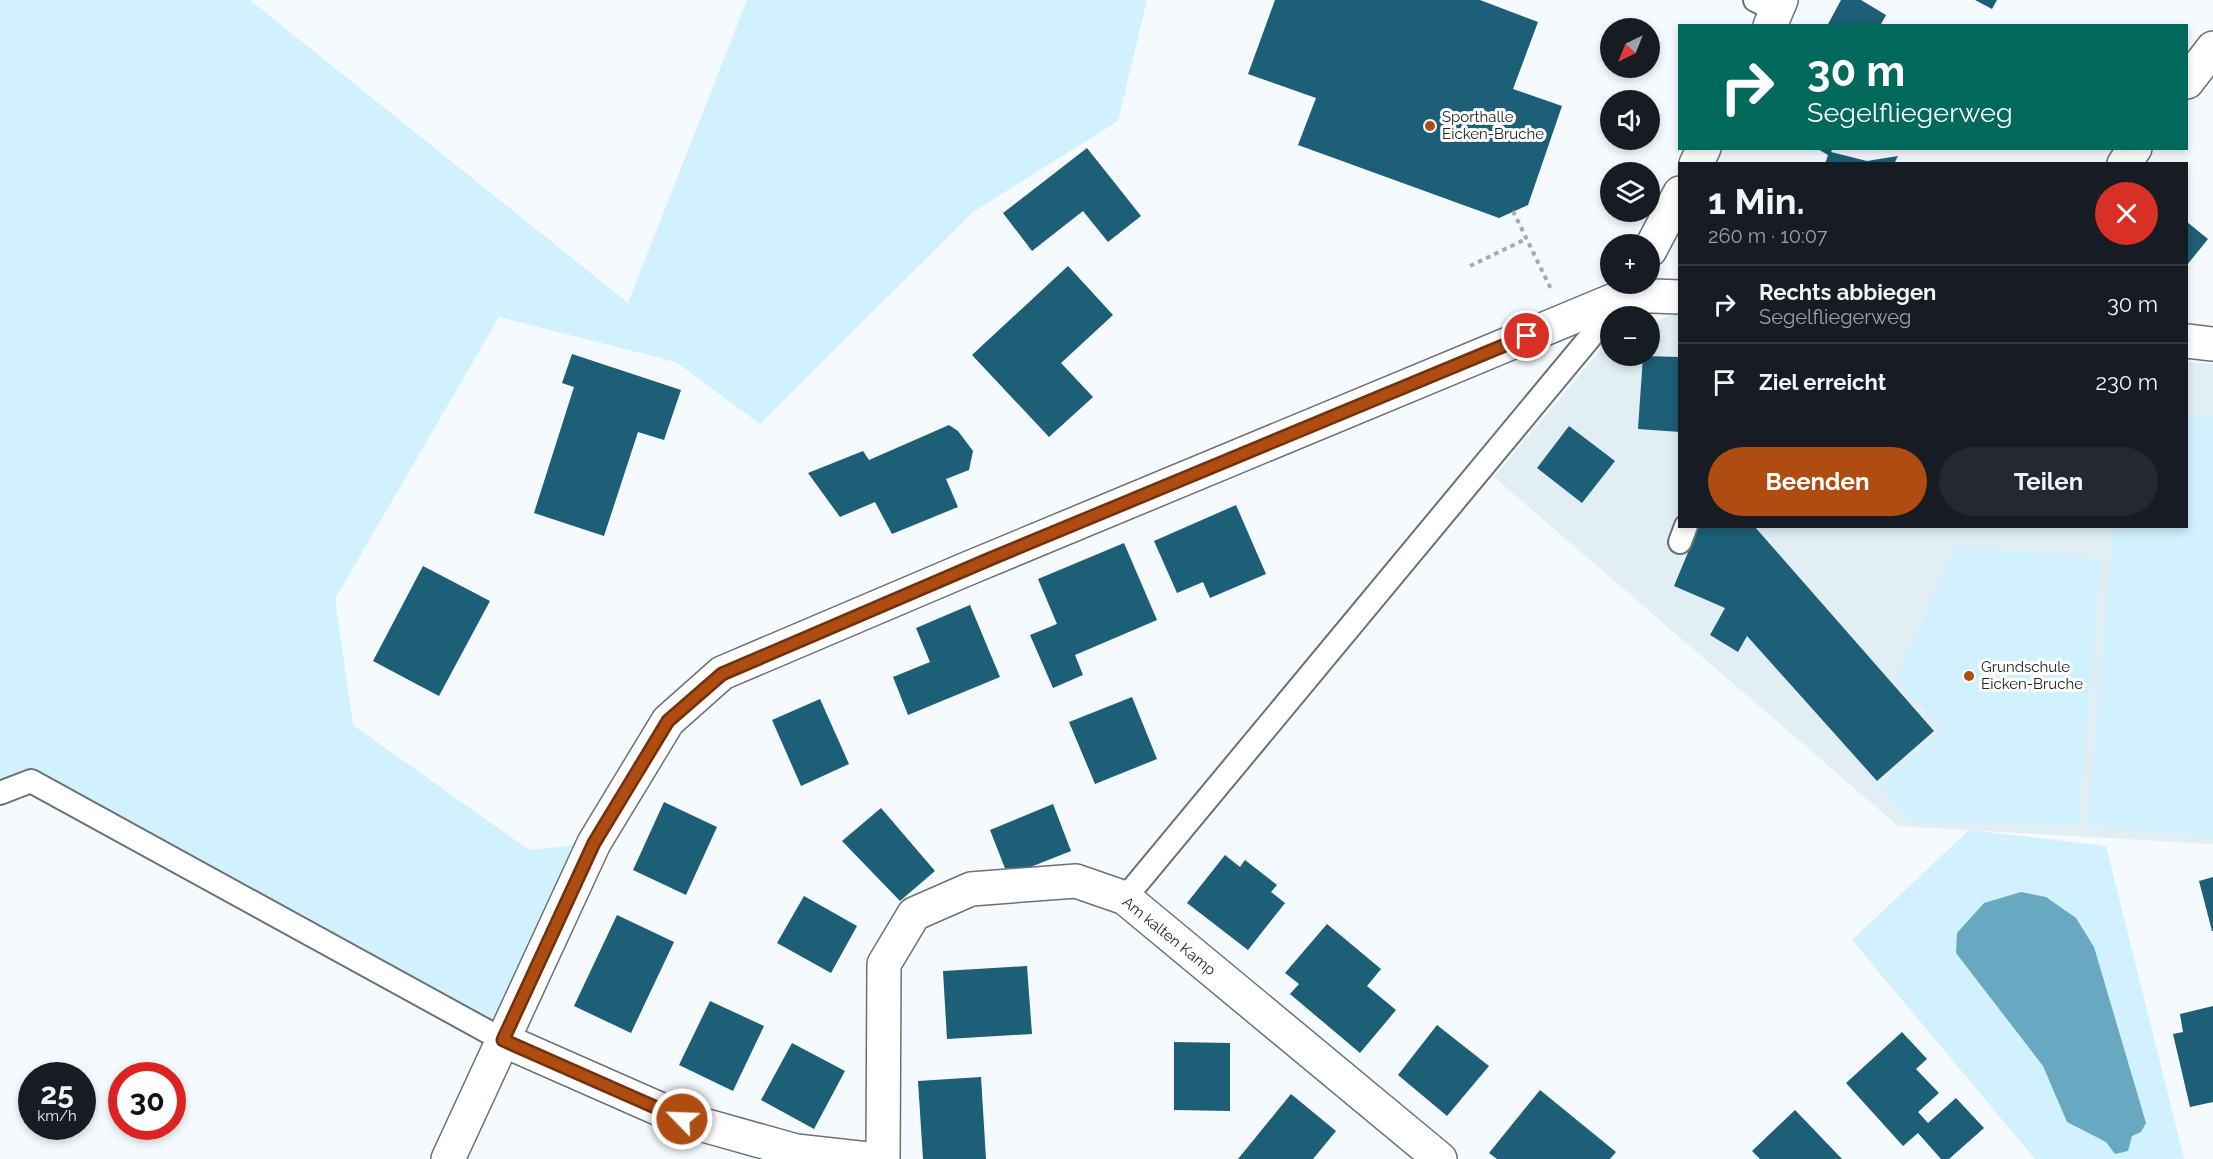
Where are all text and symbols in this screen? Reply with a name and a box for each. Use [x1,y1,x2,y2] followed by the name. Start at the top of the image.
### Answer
[1600,18,1660,78] north arrow
[1600,18,1660,366] map controls
[1807,47,1905,96] text: 30 m
[1708,48,1786,126] icon: right
[1600,90,1660,150] button: sound
[1807,97,2013,128] text: Segelfliegerweg
[1442,108,1544,143] place label: Sporthalle Eicken-Bruche
[1423,119,1437,133] marker: Sporthalle Eicken-Bruche
[1600,162,1660,222] button: layers
[1708,180,1805,222] text: 1 Min.
[2095,182,2158,245] button: close
[1708,224,1828,248] text: 260 m · 10:07
[1600,234,1660,294] button: +
[1759,279,1936,305] text: Rechts abbiegen
[1708,288,1741,321] icon: right
[2107,291,2158,317] text: 30 m
[1759,305,1911,329] text: Segelfliegerweg
[1600,306,1660,366] button: −
[1501,310,1552,361] pin
[1510,319,1543,352] icon: arrive
[1708,366,1741,399] icon: arrive
[1759,369,1886,395] text: Ziel erreicht
[2095,369,2158,395] text: 230 m
[1708,447,1927,516] button: Beenden
[1939,447,2158,516] button: Teilen
[1981,658,2083,693] place label: Grundschule Eicken-Bruche
[1962,669,1976,683] marker: Grundschule Eicken-Bruche
[1119,893,1219,979] street label: Am kalten Kamp
[108,1062,186,1140] speed limit sign: 30
[40,1076,74,1111] text: 25
[650,1087,714,1151] position arrow
[37,1107,77,1125] text: km/h

